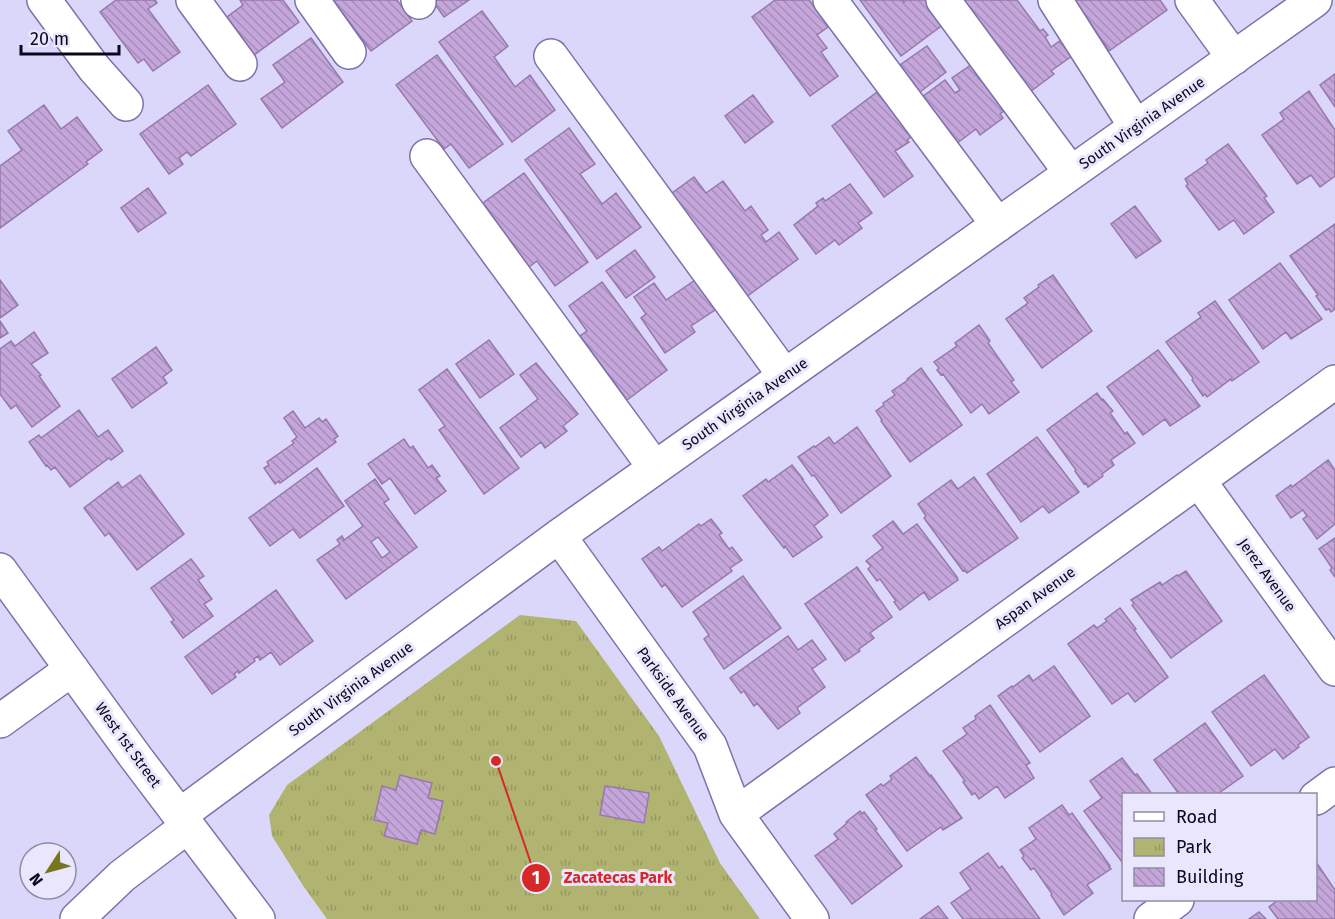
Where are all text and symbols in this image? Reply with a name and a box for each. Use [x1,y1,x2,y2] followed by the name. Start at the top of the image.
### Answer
[21,18,118,56] scale bar
[30,28,69,50] text: 20 m
[1076,73,1208,173] street label: South Virginia Avenue
[679,354,811,454] street label: South Virginia Avenue
[1234,535,1300,615] street label: Jerez Avenue
[991,563,1079,633] street label: Aspan Avenue
[285,638,417,740] street label: South Virginia Avenue
[633,644,713,744] street label: Parkside Avenue
[91,699,165,791] street label: West 1st Street
[1122,793,1317,901] legend
[1176,806,1218,828] text: Road
[1176,836,1212,858] text: Park
[18,841,78,901] north arrow
[521,861,684,895] callout: Zacatecas Park
[1176,866,1244,888] text: Building
[532,867,540,889] text: 1
[564,868,673,887] text: Zacatecas Park
[25,870,47,889] text: N

